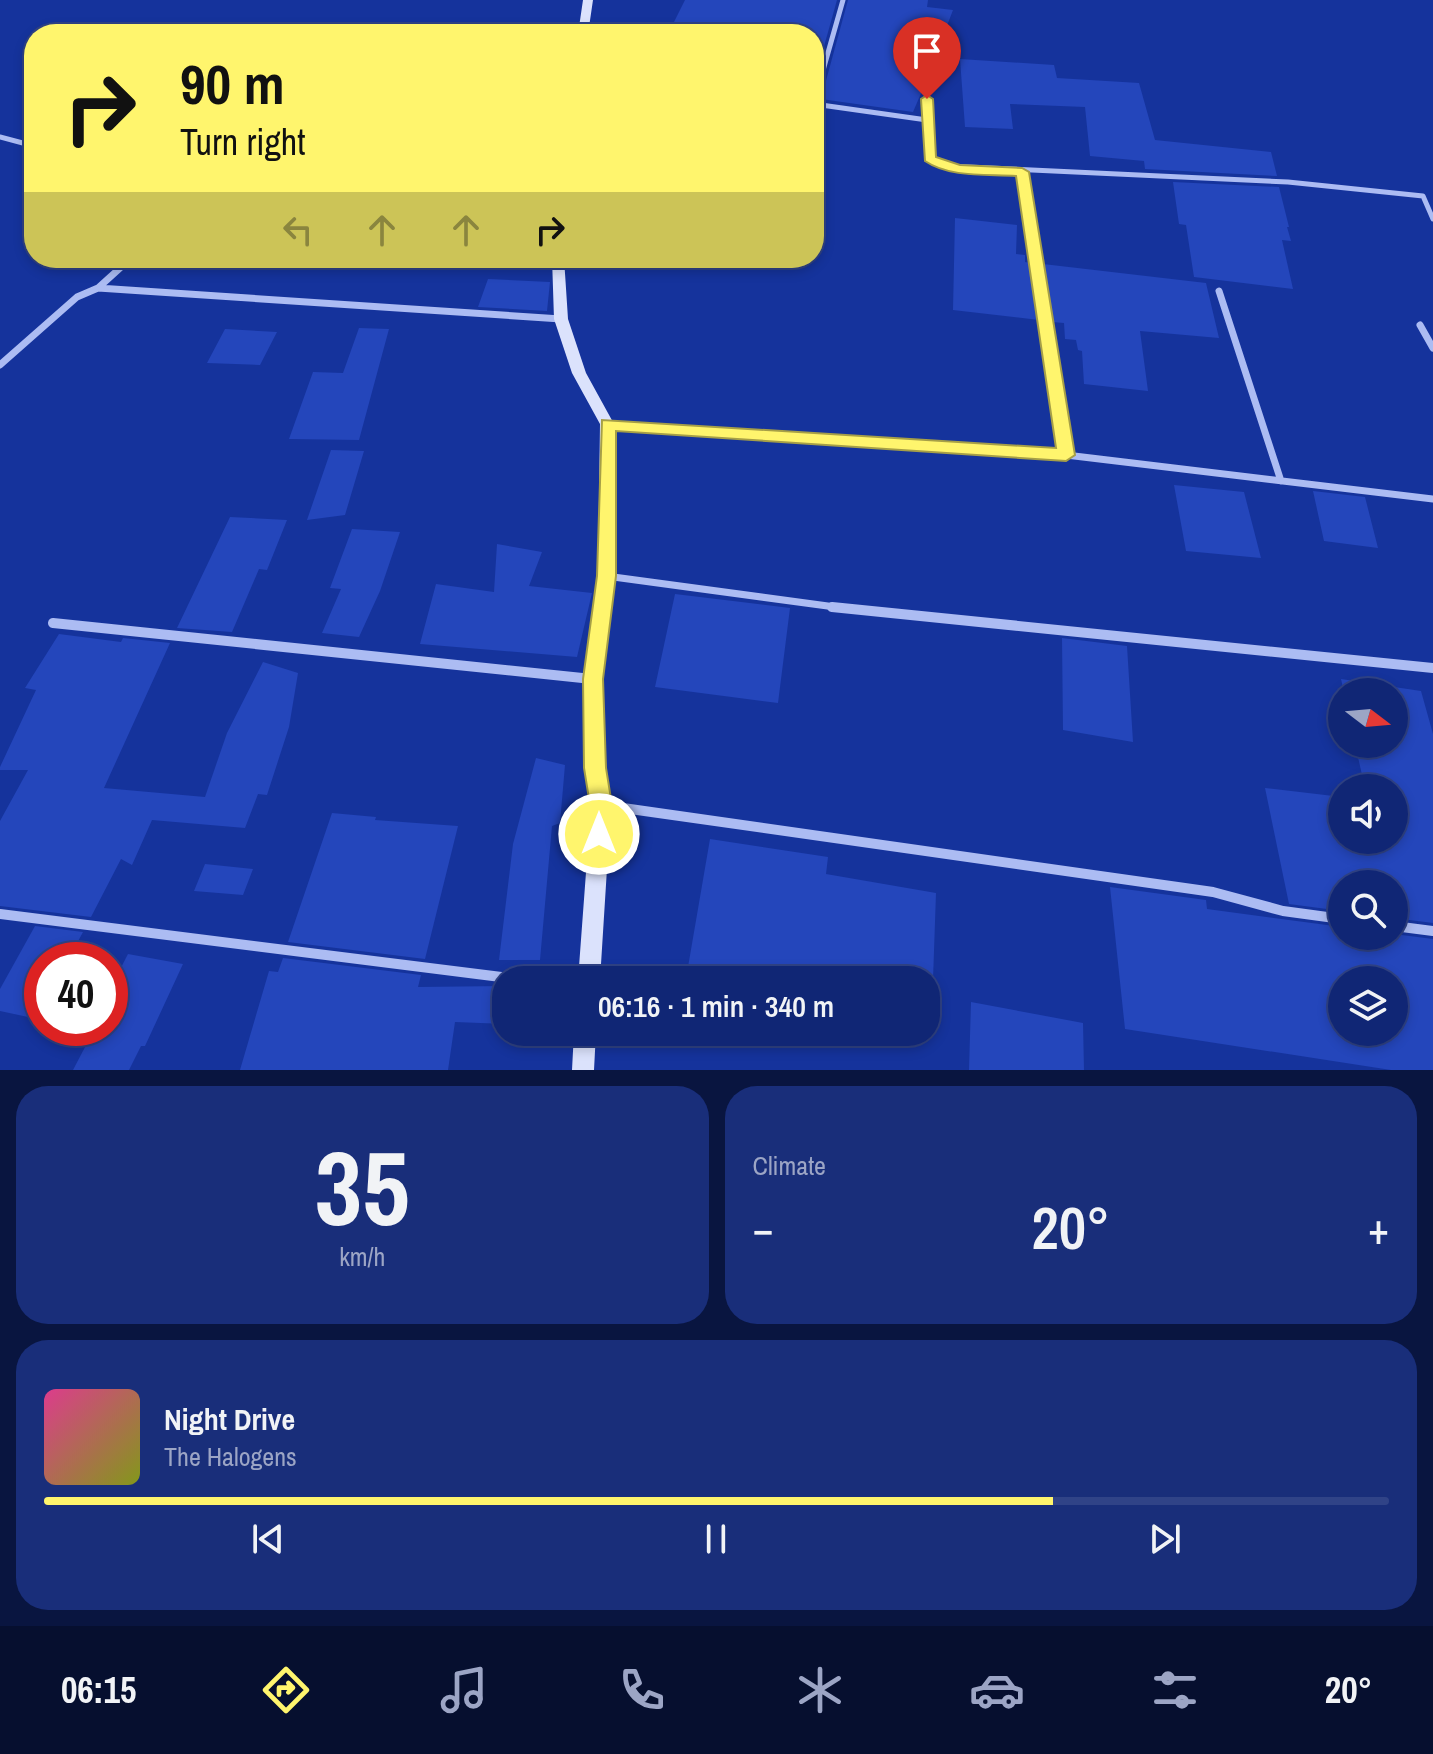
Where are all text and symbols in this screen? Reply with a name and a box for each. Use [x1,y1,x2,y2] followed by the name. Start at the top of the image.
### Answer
[893,17,961,99] pin
[905,29,949,73] icon: arrive
[180,46,285,121] text: 90 m
[48,56,152,160] icon: right
[180,118,305,166] text: Turn right
[276,208,320,252] icon: left
[360,208,404,252] icon: ahead
[444,208,488,252] icon: ahead
[528,208,572,252] icon: right
[1328,678,1408,758] north arrow
[1328,678,1408,1046] map controls
[1328,774,1408,854] button: sound
[557,792,641,876] position arrow
[1328,870,1408,950] button: search
[24,942,128,1046] speed limit sign: 40
[1328,966,1408,1046] button: layers
[598,986,834,1026] text: 06:16 · 1 min · 340 m
[315,1117,410,1257] text: 35
[753,1148,826,1183] text: Climate
[1031,1187,1110,1268] text: 20°
[753,1198,774,1258] text: −
[1368,1198,1389,1258] text: +
[339,1239,385,1274] text: km/h
[164,1399,295,1439] text: Night Drive
[164,1439,297,1474] text: The Halogens
[246,1517,290,1561] icon: previous
[694,1517,738,1561] icon: pause
[1143,1517,1187,1561] icon: next
[258,1662,314,1718] icon: directions
[436,1662,492,1718] icon: music
[614,1662,670,1718] icon: phone
[792,1662,848,1718] icon: climate
[969,1662,1025,1718] icon: car
[1147,1662,1203,1718] icon: filters
[61,1666,136,1714] text: 06:15
[1325,1666,1372,1714] text: 20°

